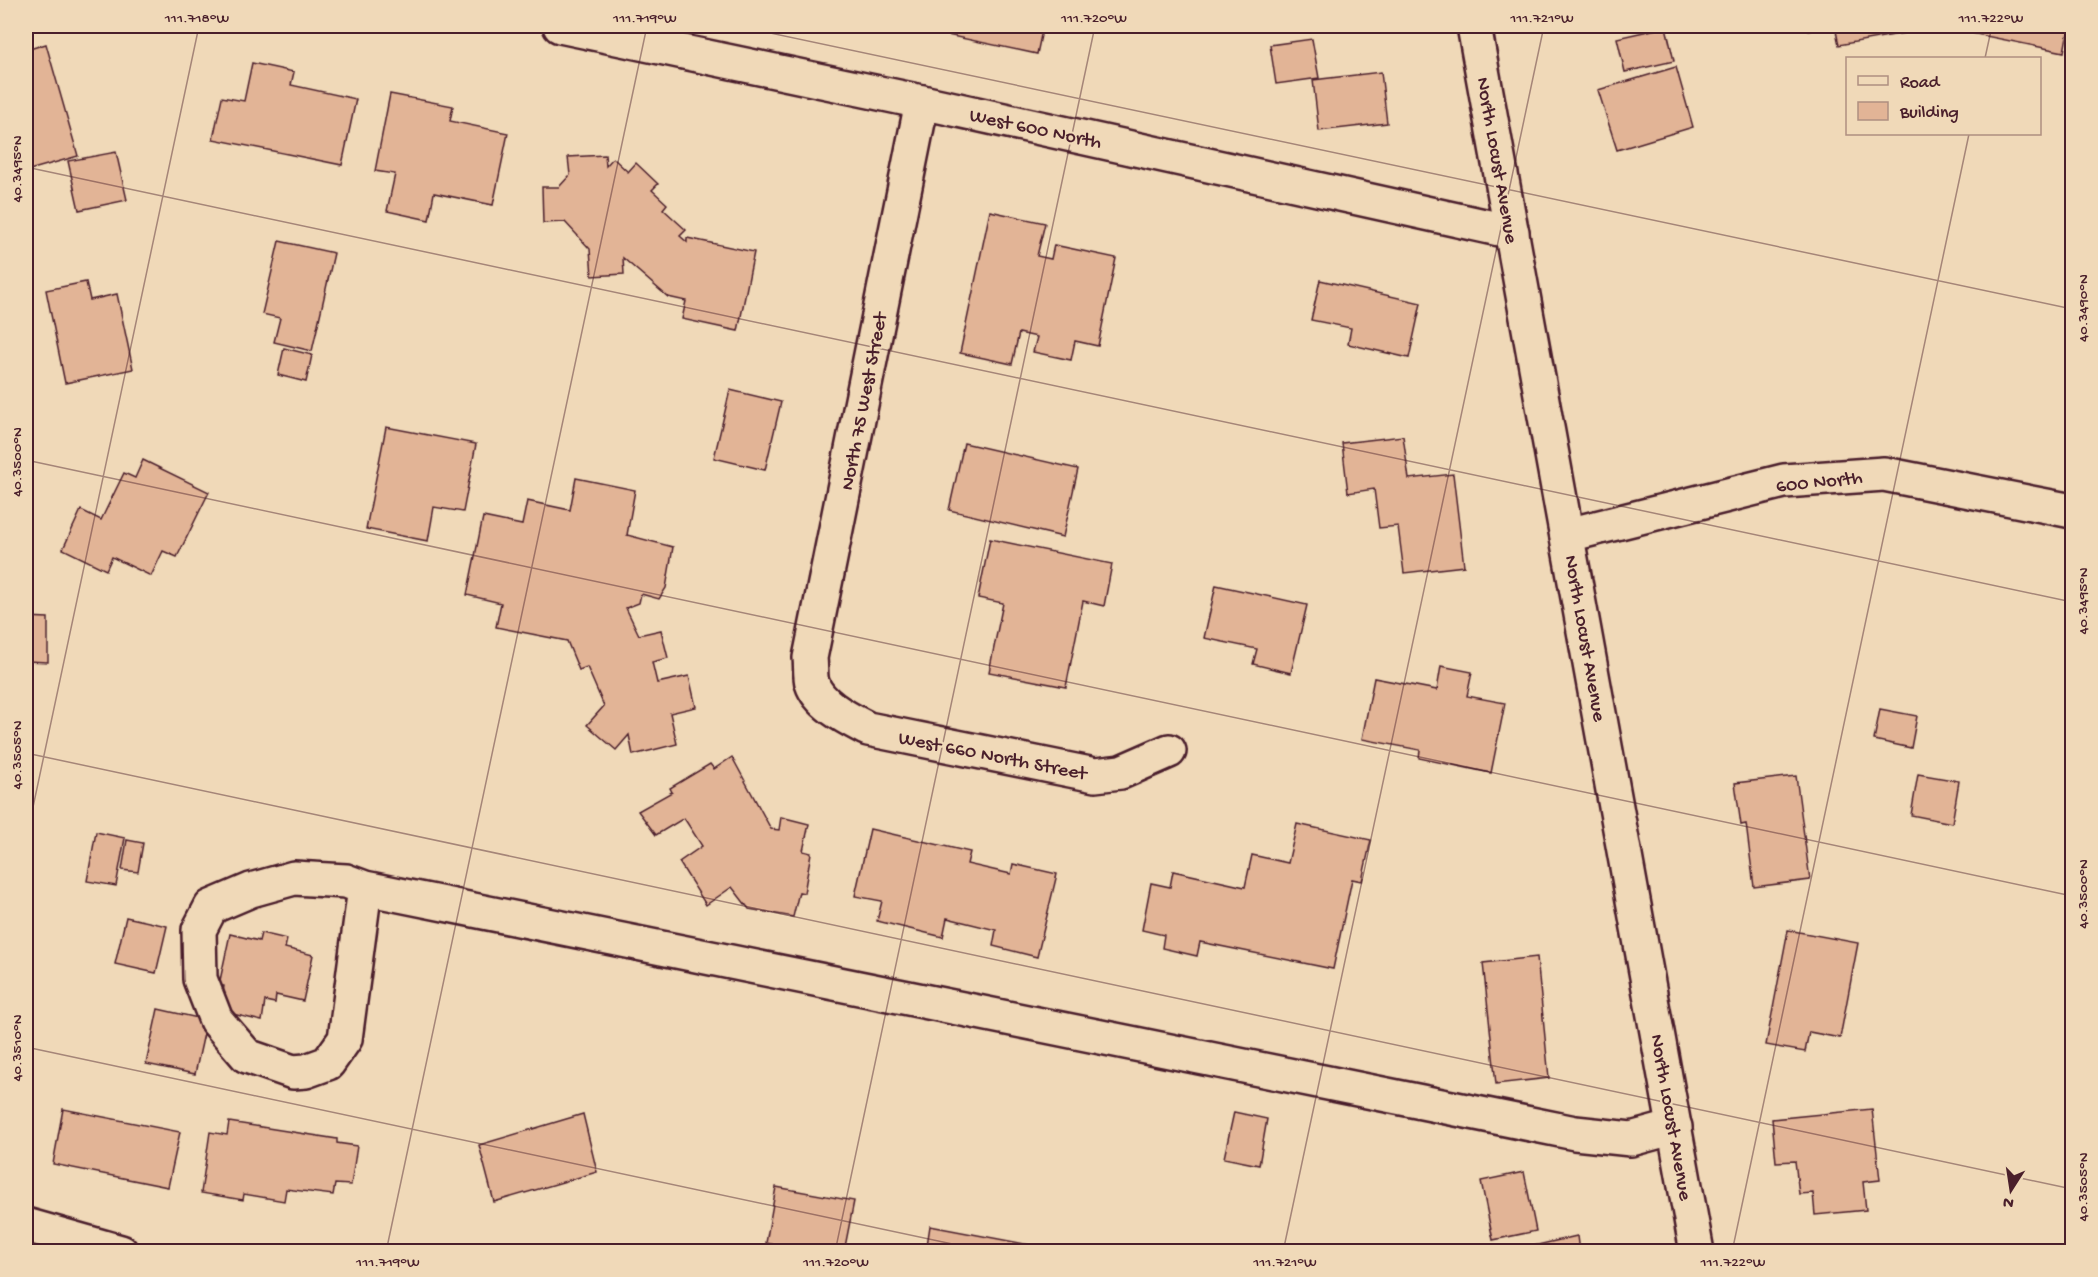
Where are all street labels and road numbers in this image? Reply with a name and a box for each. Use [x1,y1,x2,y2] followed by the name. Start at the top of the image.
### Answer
[1470,76,1522,246] street label: North Locust Avenue
[967,105,1104,156] street label: West 600 North
[837,309,894,493] street label: North 75 West Street
[1775,467,1864,499] street label: 600 North
[1558,554,1610,724] street label: North Locust Avenue
[896,728,1090,787] street label: West 660 North Street
[1644,1033,1696,1203] street label: North Locust Avenue

